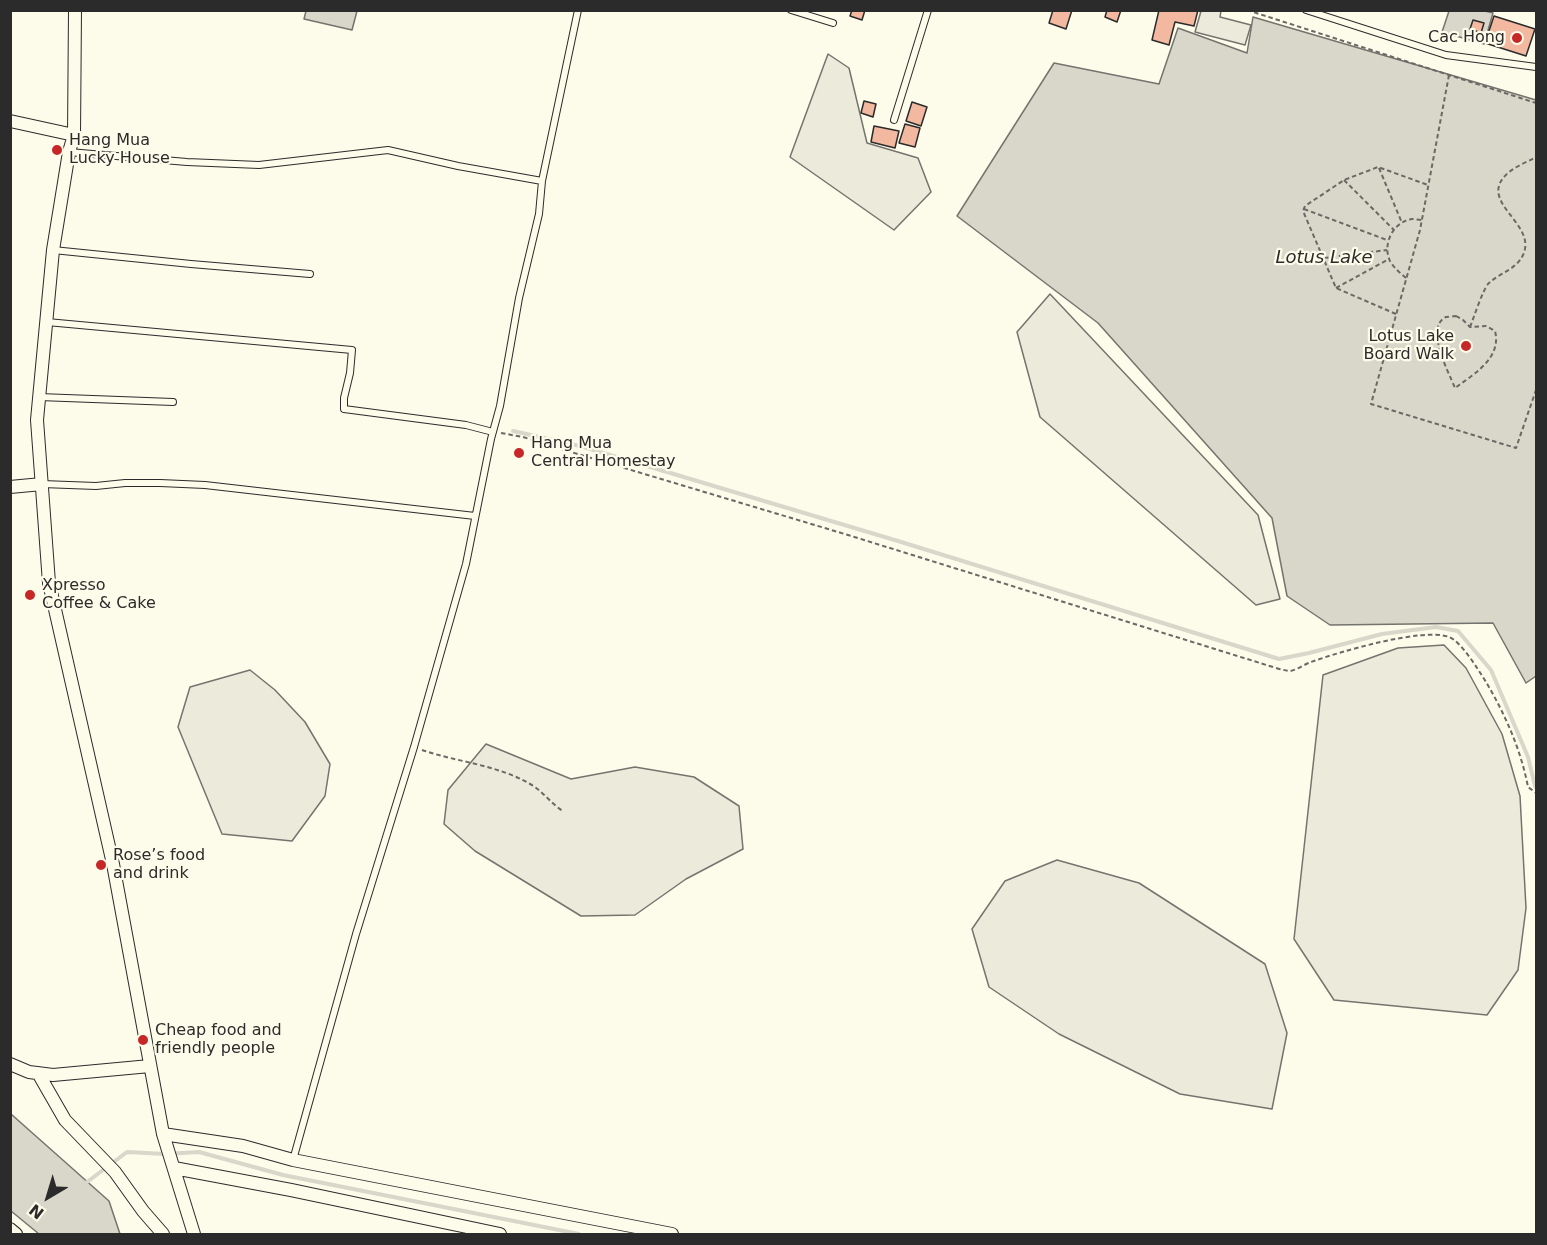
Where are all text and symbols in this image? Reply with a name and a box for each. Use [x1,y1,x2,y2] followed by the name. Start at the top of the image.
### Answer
[1428,28,1505,48] place label: Cac Hong
[1510,31,1524,45] marker: Cac Hong
[69,131,170,169] place label: Hang Mua Lucky House
[50,143,64,157] marker: Hang Mua Lucky House
[1275,247,1373,269] water label: Lotus Lake
[1364,327,1454,365] place label: Lotus Lake Board Walk
[1459,339,1473,353] marker: Lotus Lake Board Walk
[531,434,675,472] place label: Hang Mua Central Homestay
[512,446,526,460] marker: Hang Mua Central Homestay
[42,576,156,614] place label: Xpresso Coffee & Cake
[23,588,37,602] marker: Xpresso Coffee & Cake
[113,846,205,884] place label: Rose’s food and drink
[94,858,108,872] marker: Rose’s food and drink
[155,1021,282,1059] place label: Cheap food and friendly people
[136,1033,150,1047] marker: Cheap food and friendly people
[18,1167,78,1227] north arrow
[25,1200,48,1223] text: N

